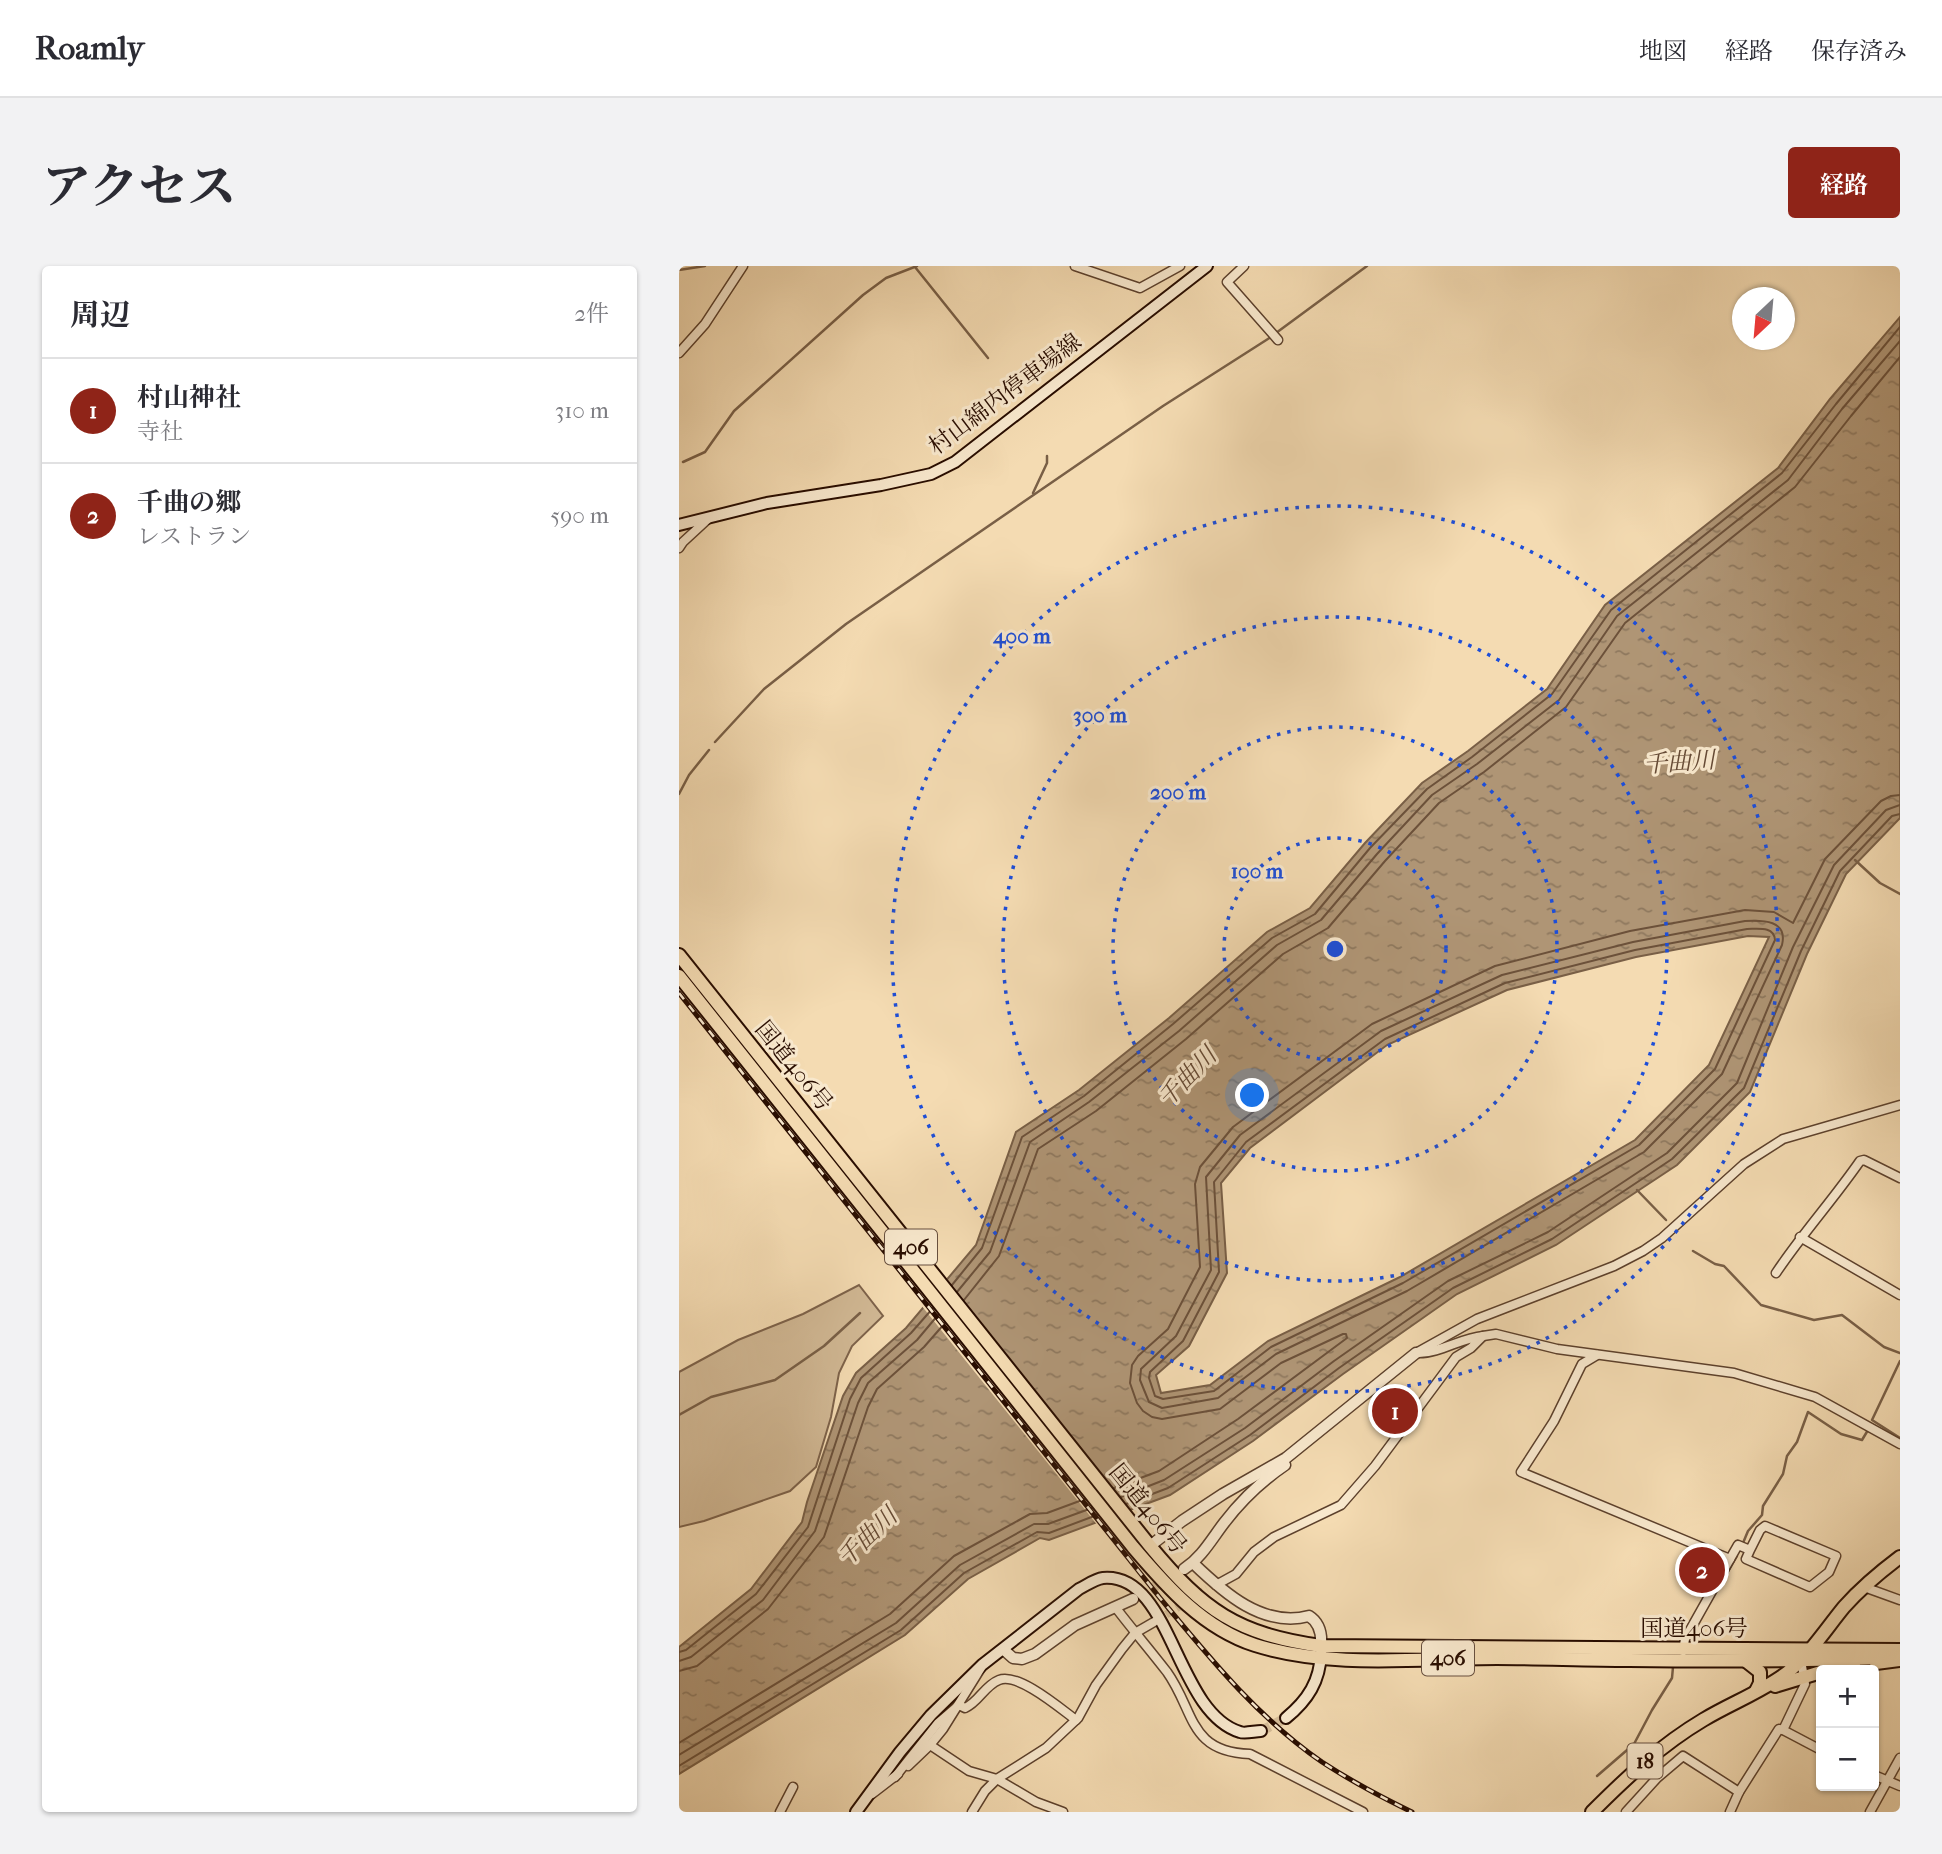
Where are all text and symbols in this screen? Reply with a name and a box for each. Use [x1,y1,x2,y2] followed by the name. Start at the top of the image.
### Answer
[35,29,144,68] text: Roamly
[1639,37,1687,65] text: 地図
[1725,37,1773,65] text: 経路
[1811,37,1907,65] text: 保存済み
[1788,147,1900,218] button: 経路
[42,158,237,216] text: アクセス
[1732,287,1795,350] north arrow
[70,298,130,333] text: 周辺
[574,300,609,327] text: 2件
[923,328,1087,460] street label: 村山綿内停車場線
[137,382,241,413] text: 村山神社
[89,397,97,424] text: 1
[555,397,609,424] text: 310 m
[137,418,183,445] text: 寺社
[137,487,241,518] text: 千曲の郷
[87,502,99,529] text: 2
[550,502,609,529] text: 590 m
[137,523,251,550] text: レストラン
[992,624,1051,649] text: 400 m
[1073,703,1127,727] text: 300 m
[1642,745,1719,778] water label: 千曲川
[1150,780,1207,804] text: 200 m
[1231,859,1284,883] text: 100 m
[1323,937,1347,961] centre of rings
[750,1016,838,1116] street label: 国道406号
[1152,1039,1224,1113] water label: 千曲川
[1235,1078,1269,1112] your location
[885,1230,937,1264] road number: 406
[1372,1385,1418,1437] pin: 1
[1104,1459,1192,1559] street label: 国道406号
[831,1500,905,1572] water label: 千曲川
[1679,1544,1725,1596] pin: 2
[1640,1615,1748,1642] street label: 国道406号
[1422,1640,1474,1676] road number: 406
[1816,1665,1879,1791] map controls
[1816,1665,1879,1728] button: +
[1816,1728,1879,1791] button: −
[1627,1744,1663,1778] road number: 18

